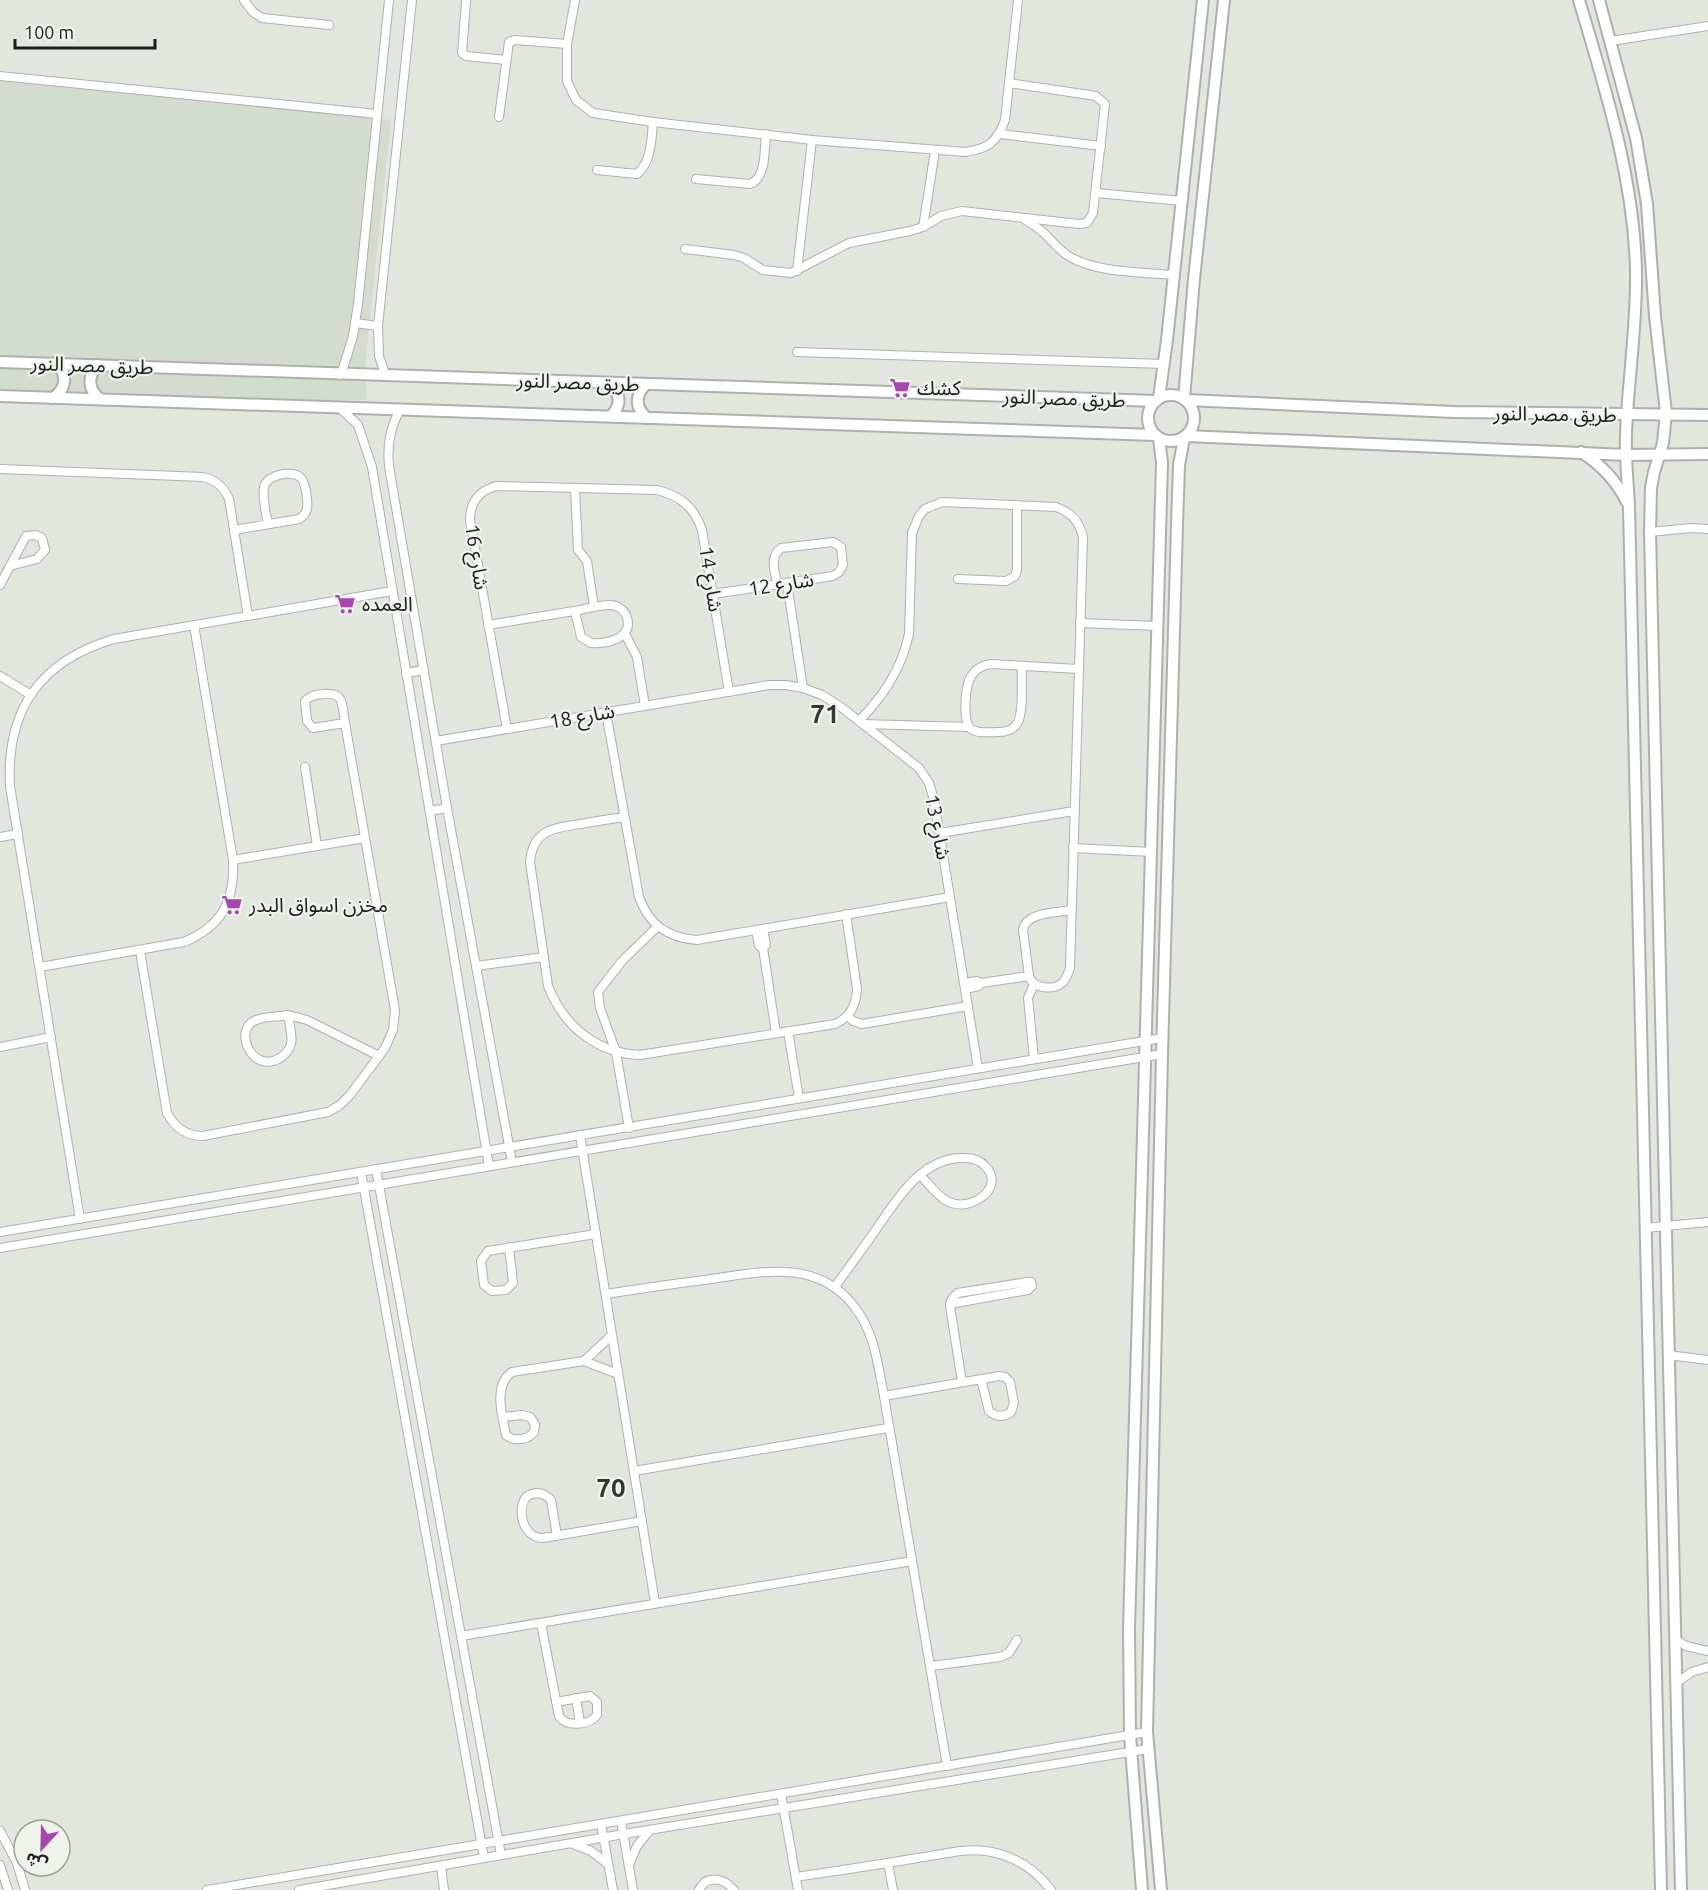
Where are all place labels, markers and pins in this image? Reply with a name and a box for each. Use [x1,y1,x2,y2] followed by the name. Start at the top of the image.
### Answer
[888,376,912,400] supermarket icon: كشك
[917,376,961,399] place label: كشك
[333,592,357,616] supermarket icon: العمده
[362,592,413,615] place label: العمده
[220,893,244,917] supermarket icon: مخزن اسواق البدر
[248,893,388,917] place label: مخزن اسواق البدر

